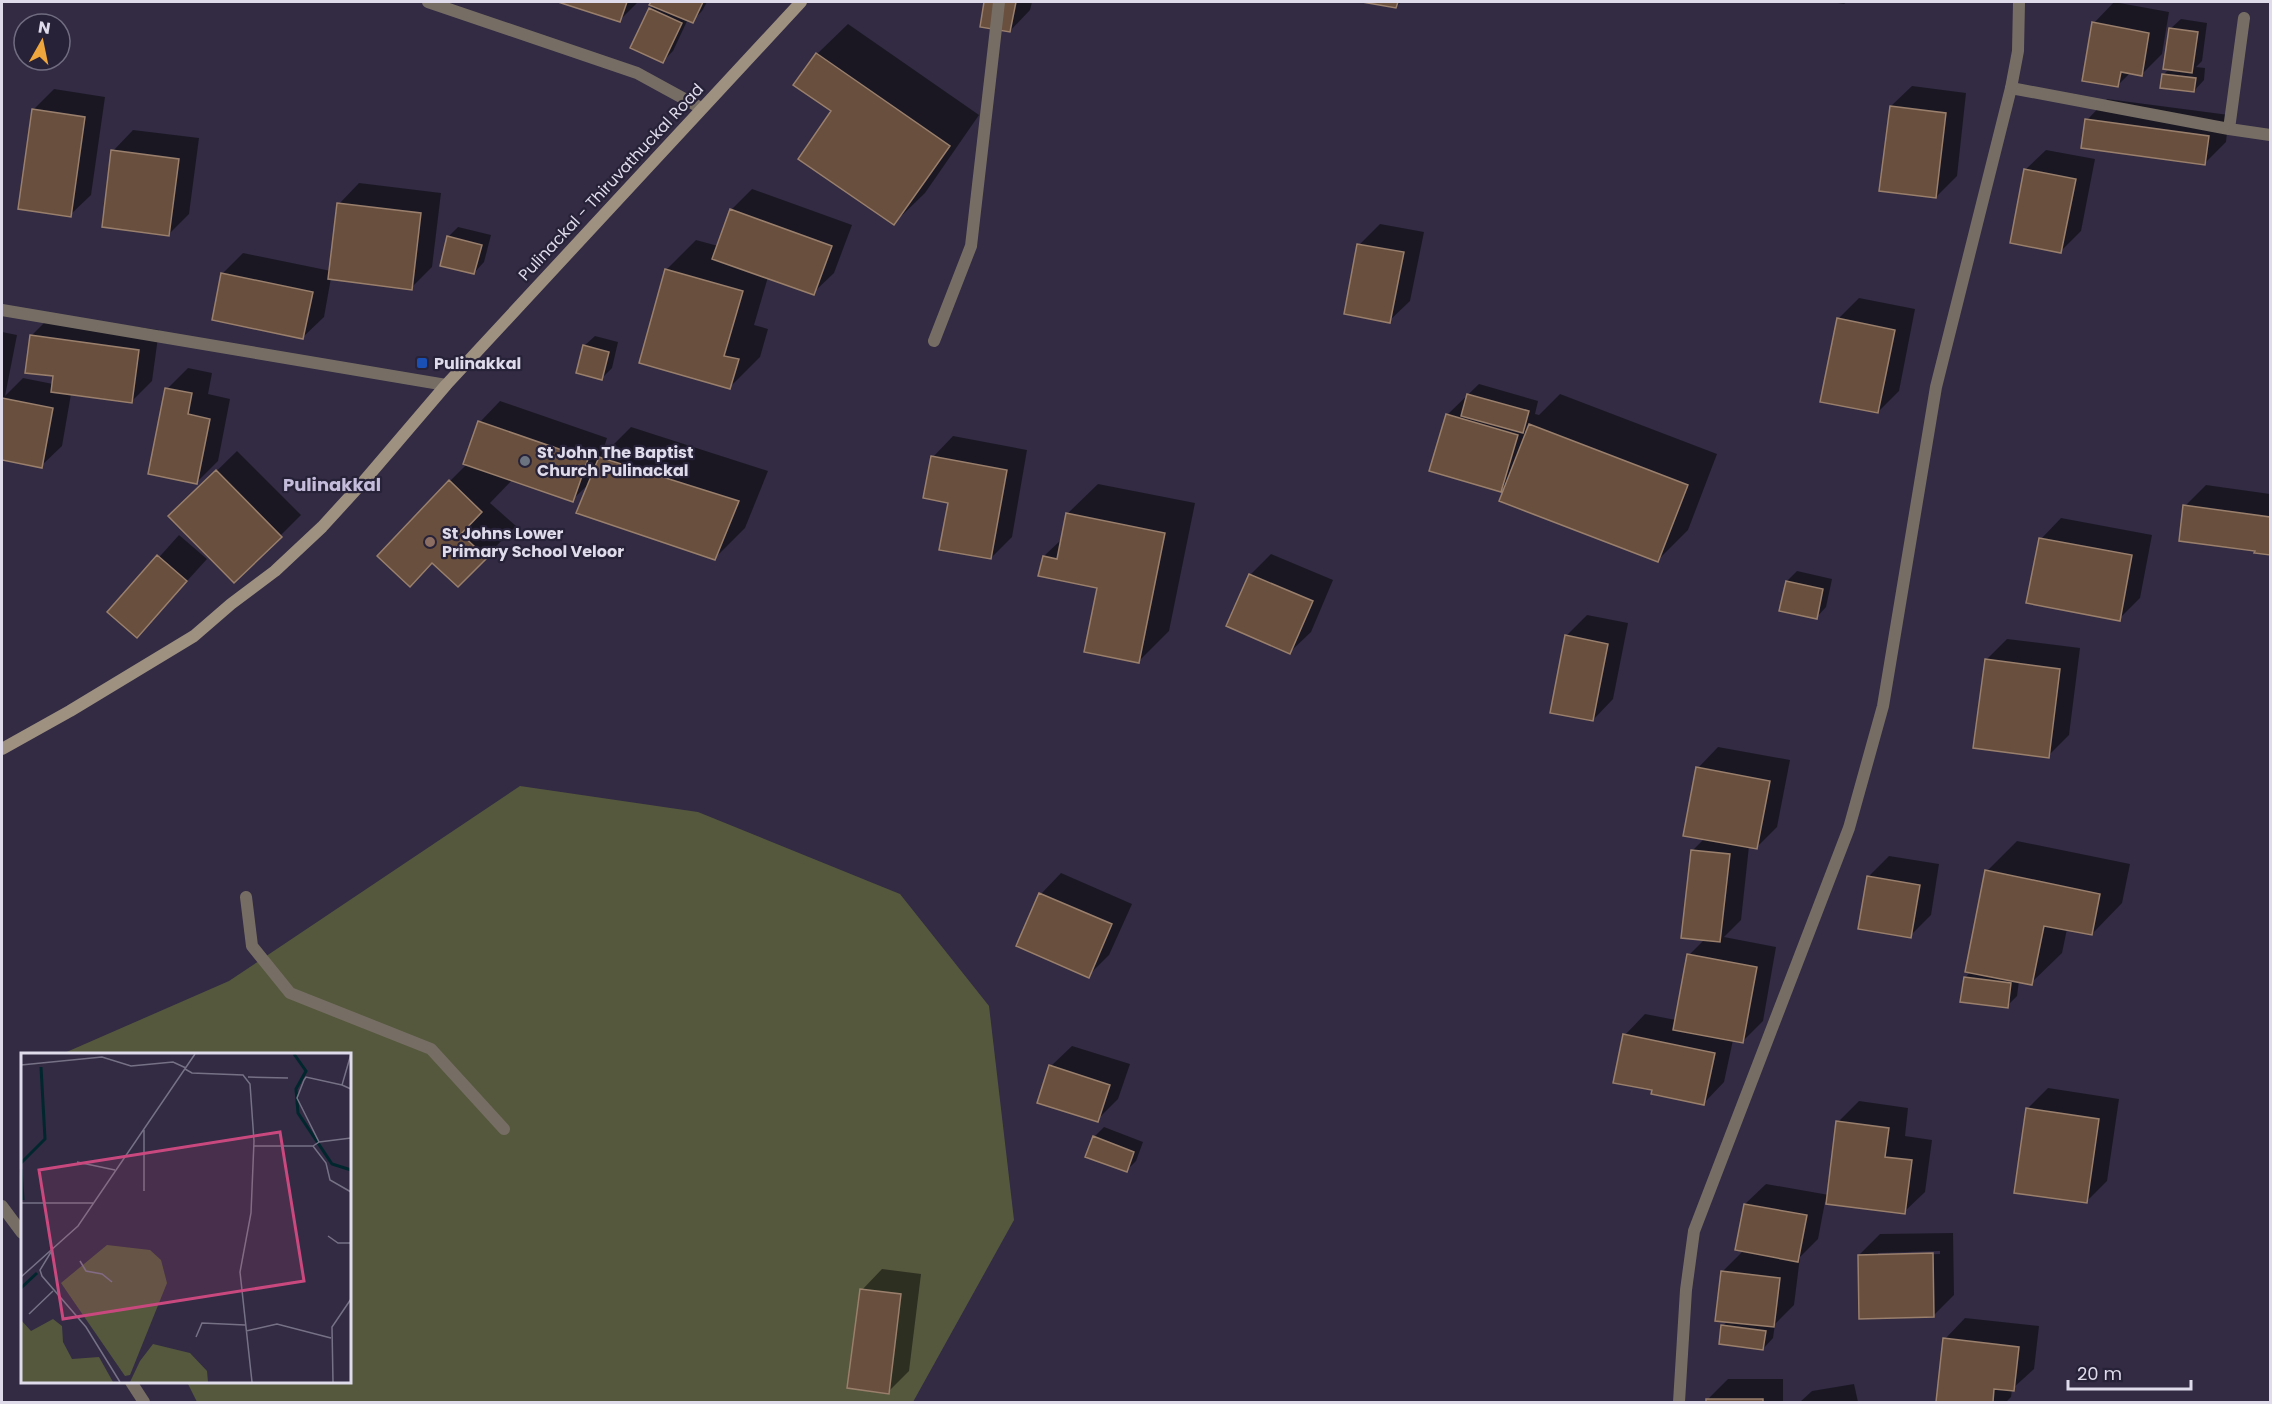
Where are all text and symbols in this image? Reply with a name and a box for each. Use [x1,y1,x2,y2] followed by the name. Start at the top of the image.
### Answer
[12,12,72,72] north arrow
[37,15,52,40] text: N
[513,78,709,286] street label: Pulinackal - Thiruvathuckal Road
[434,352,521,375] place label: Pulinakkal
[415,356,429,370] marker: Pulinakkal
[537,441,694,482] place label: St John The Baptist Church Pulinackal
[518,454,532,468] marker: St John The Baptist Church Pulinackal
[283,472,381,497] district label: Pulinakkal
[442,522,624,563] place label: St Johns Lower Primary School Veloor
[423,535,437,549] marker: St Johns Lower Primary School Veloor
[21,1053,351,1383] inset map
[2068,1353,2191,1391] scale bar
[2077,1361,2122,1386] text: 20 m

